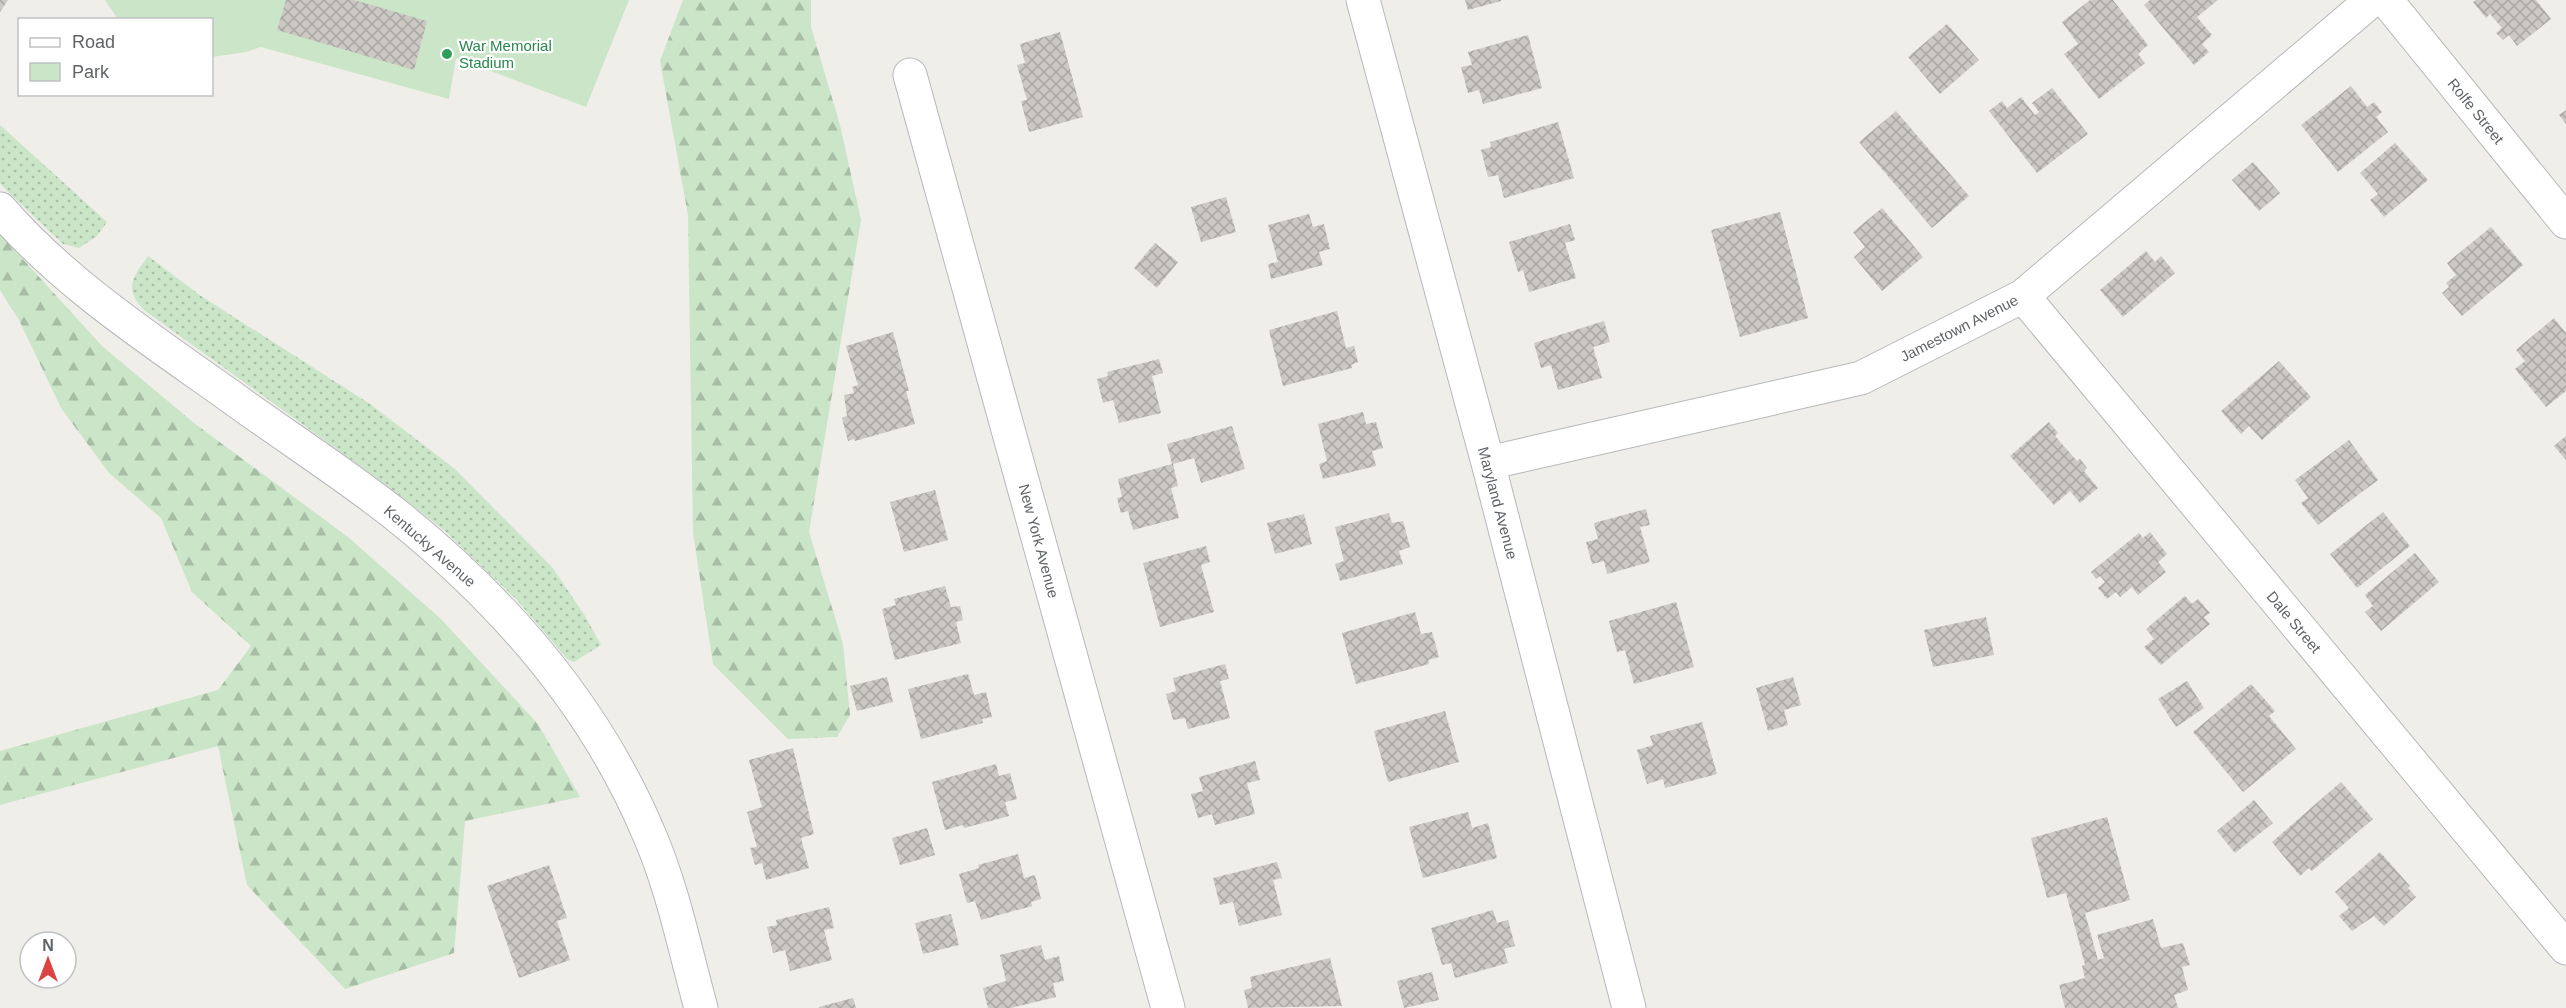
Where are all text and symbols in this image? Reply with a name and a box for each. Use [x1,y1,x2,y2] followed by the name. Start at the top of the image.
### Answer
[18,18,213,96] legend
[72,32,115,52] text: Road
[459,37,552,71] place label: War Memorial Stadium
[440,47,454,61] marker: War Memorial Stadium
[72,62,110,82] text: Park
[2444,75,2508,148] street label: Rolfe Street
[1897,291,2021,365] street label: Jamestown Avenue
[1475,445,1521,561] street label: Maryland Avenue
[1016,482,1062,600] street label: New York Avenue
[381,502,479,590] street label: Kentucky Avenue
[2263,588,2325,657] street label: Dale Street
[18,930,78,990] north arrow
[42,937,54,954] text: N

